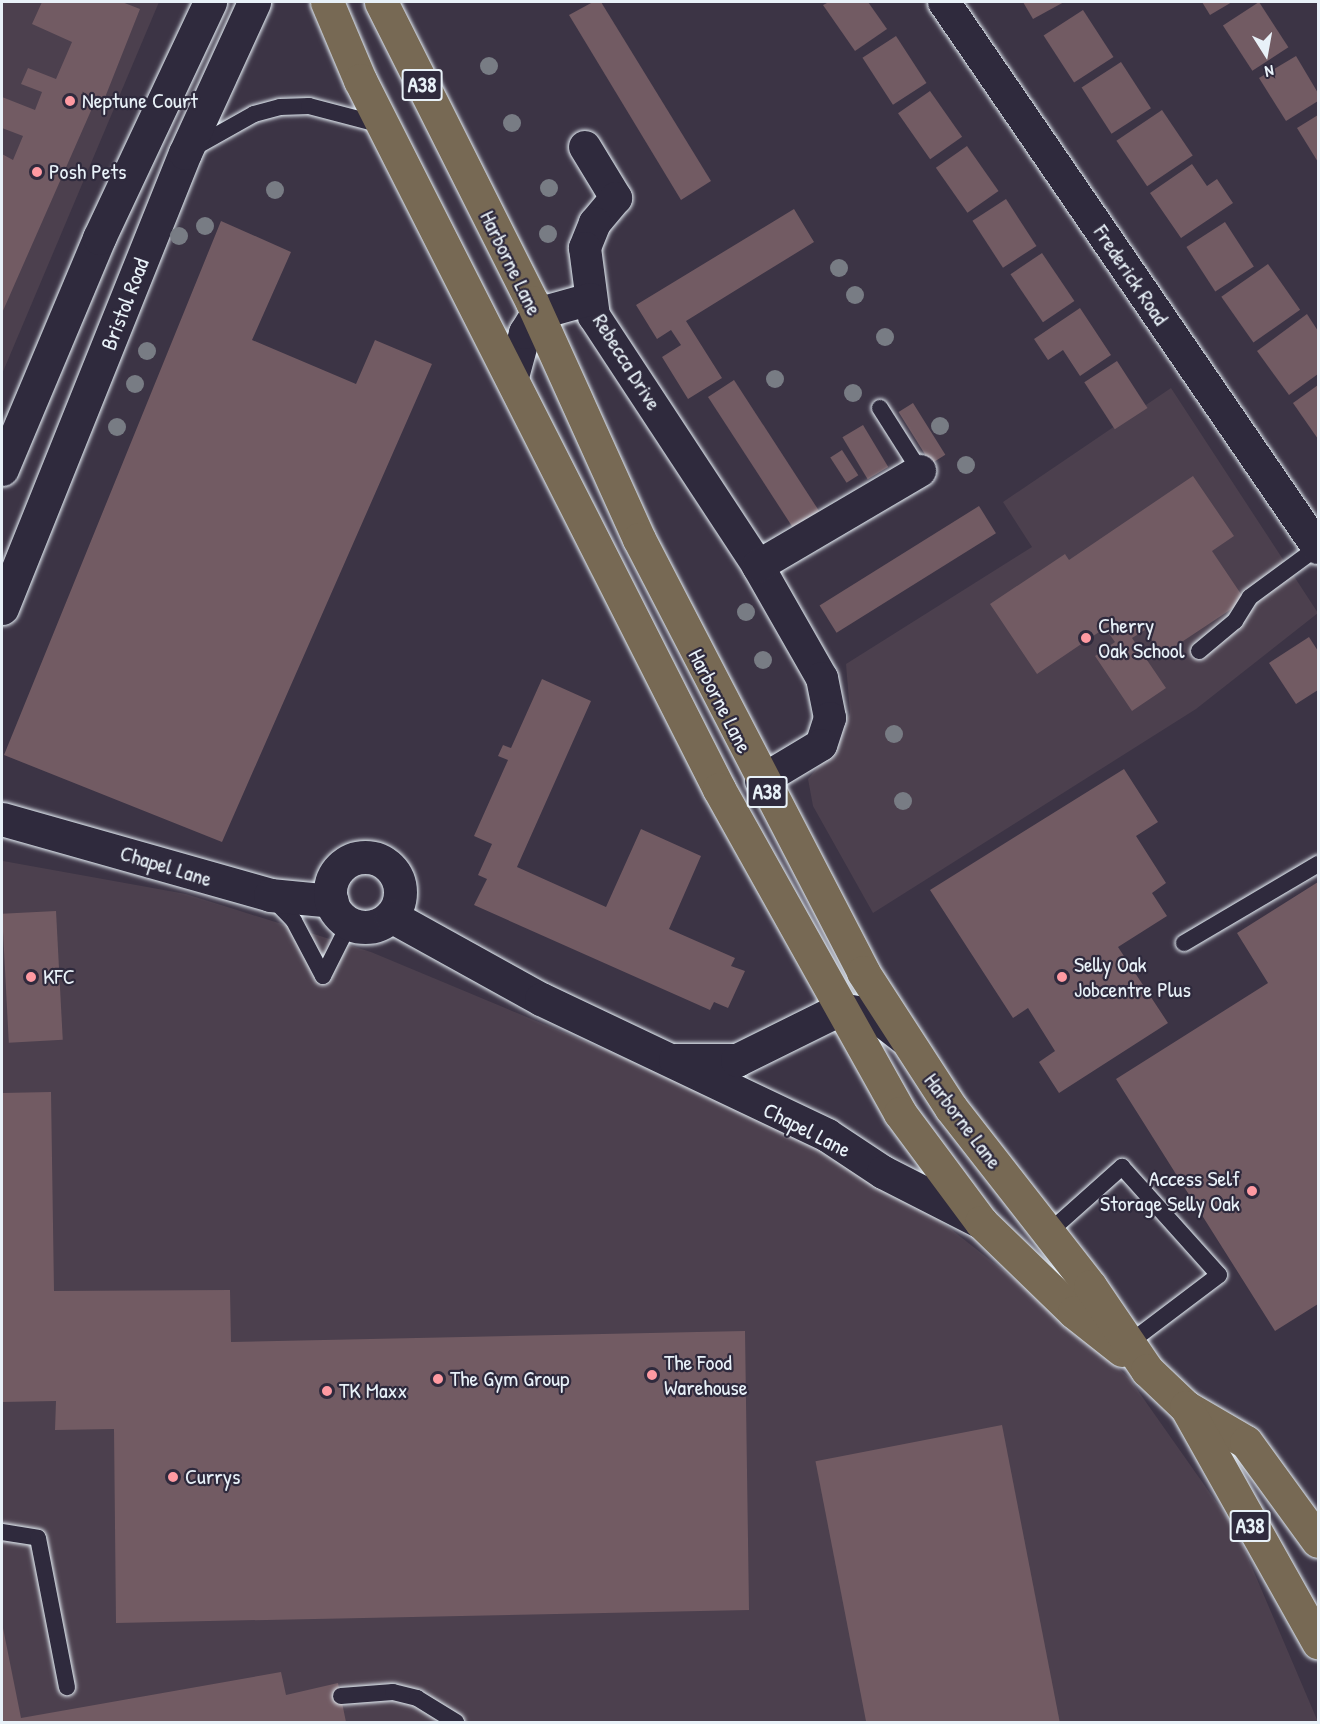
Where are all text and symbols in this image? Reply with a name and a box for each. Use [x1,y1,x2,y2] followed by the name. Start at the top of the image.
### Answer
[1236,24,1296,84] north arrow
[1263,60,1276,83] text: N
[401,67,443,103] road number: A38
[82,88,198,114] place label: Neptune Court
[63,94,77,108] marker: Neptune Court
[49,159,127,185] place label: Posh Pets
[30,165,44,179] marker: Posh Pets
[474,206,548,320] street label: Harborne Lane
[1088,220,1174,330] street label: Frederick Road
[95,254,155,354] street label: Bristol Road
[587,309,667,415] street label: Rebecca Drive
[1098,612,1185,664] place label: Cherry Oak School
[1079,631,1093,645] marker: Cherry Oak School
[683,645,757,757] street label: Harborne Lane
[746,774,788,810] road number: A38
[117,840,215,892] street label: Chapel Lane
[1074,951,1191,1002] place label: Selly Oak Jobcentre Plus
[43,964,75,990] place label: KFC
[24,970,38,984] marker: KFC
[1055,970,1069,984] marker: Selly Oak Jobcentre Plus
[918,1068,1008,1174] street label: Harborne Lane
[759,1097,855,1163] street label: Chapel Lane
[1100,1165,1240,1216] place label: Access Self Storage Selly Oak
[1245,1184,1259,1198] marker: Access Self Storage Selly Oak
[664,1349,748,1400] place label: The Food Warehouse
[450,1366,569,1392] place label: The Gym Group
[645,1368,659,1382] marker: The Food Warehouse
[431,1372,445,1386] marker: The Gym Group
[339,1378,407,1404] place label: TK Maxx
[320,1384,334,1398] marker: TK Maxx
[185,1464,241,1490] place label: Currys
[166,1470,180,1484] marker: Currys
[1229,1508,1271,1544] road number: A38

